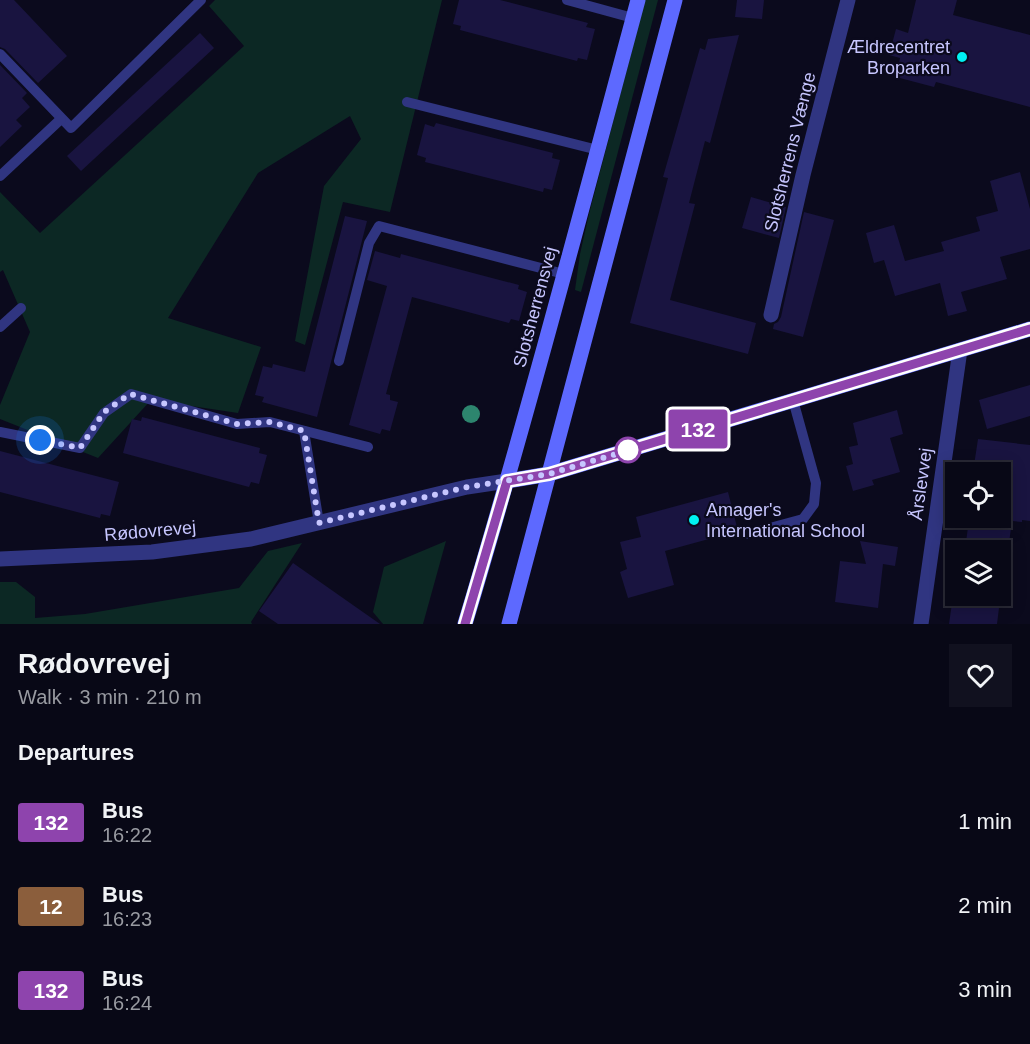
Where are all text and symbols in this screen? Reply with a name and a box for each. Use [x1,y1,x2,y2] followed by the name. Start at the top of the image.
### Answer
[847,37,950,78] place label: Ældrecentret Broparken
[955,50,969,64] marker: Ældrecentret Broparken
[760,70,820,234] street label: Slotsherrens Vænge
[509,244,561,370] street label: Slotsherrensvej
[664,410,732,448] line badge: 132
[680,418,716,441] text: 132
[25,425,55,455] your location
[615,437,641,463] unlabelled marker
[906,446,936,522] street label: Årslevvej
[945,462,1011,606] map controls
[945,462,1011,528] button: locate
[706,500,865,541] place label: Amager's International School
[687,513,701,527] marker: Amager's International School
[103,517,197,545] street label: Rødovrevej
[945,540,1011,606] button: layers
[949,644,1012,707] button: heart
[18,648,171,679] text: Rødovrevej
[18,686,202,708] text: Walk · 3 min · 210 m
[18,740,134,765] text: Departures
[102,798,144,823] text: Bus
[958,809,1012,834] text: 1 min
[33,811,69,834] text: 132
[102,824,152,846] text: 16:22
[102,882,144,907] text: Bus
[958,893,1012,918] text: 2 min
[39,895,63,918] text: 12
[102,908,152,930] text: 16:23
[102,966,144,991] text: Bus
[958,977,1012,1002] text: 3 min
[33,979,69,1002] text: 132
[102,992,152,1014] text: 16:24

